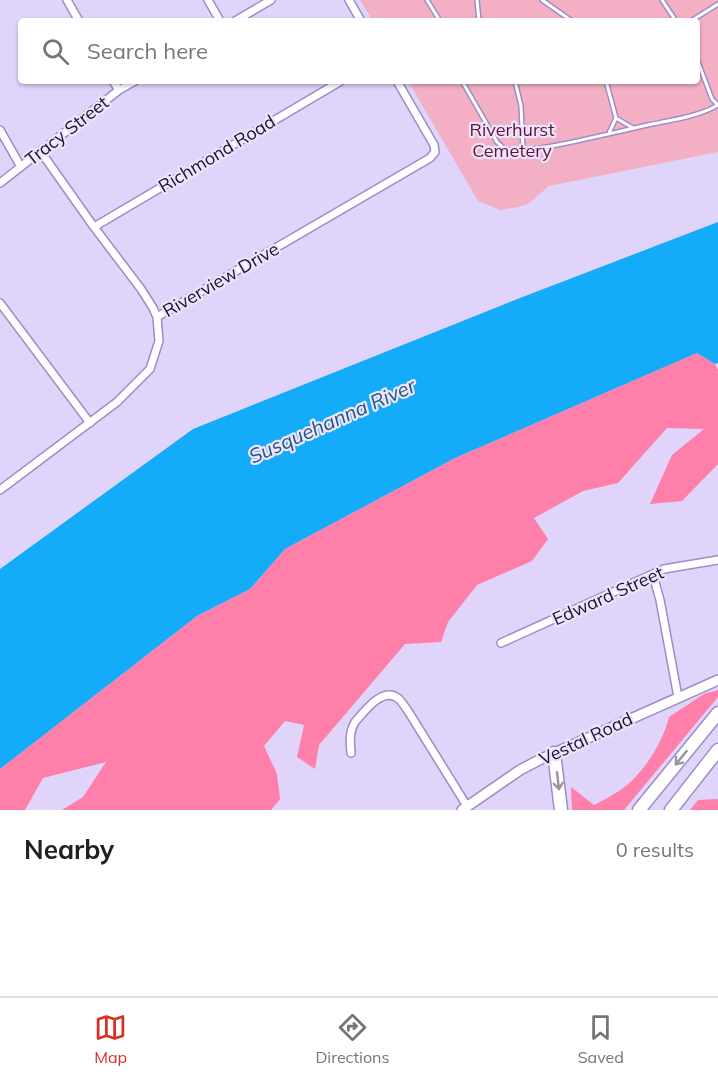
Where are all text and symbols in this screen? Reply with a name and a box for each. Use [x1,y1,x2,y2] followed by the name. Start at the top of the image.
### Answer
[18,18,700,84] search box
[39,35,72,68] icon: search
[87,37,208,65] text: Search here
[20,91,113,170] street label: Tracy Street
[154,110,279,198] street label: Richmond Road
[469,118,555,162] park label: Riverhurst Cemetery
[159,237,283,322] street label: Riverview Drive
[245,372,420,469] water label: Susquehanna River
[549,561,667,630] street label: Edward Street
[535,707,636,770] street label: Vestal Road
[675,750,688,766] one-way arrow
[553,771,564,791] one-way arrow
[24,833,114,866] text: Nearby
[616,837,694,862] text: 0 results
[94,1011,127,1067] tab: Map
[315,1011,389,1067] tab: Directions
[578,1011,624,1067] tab: Saved

